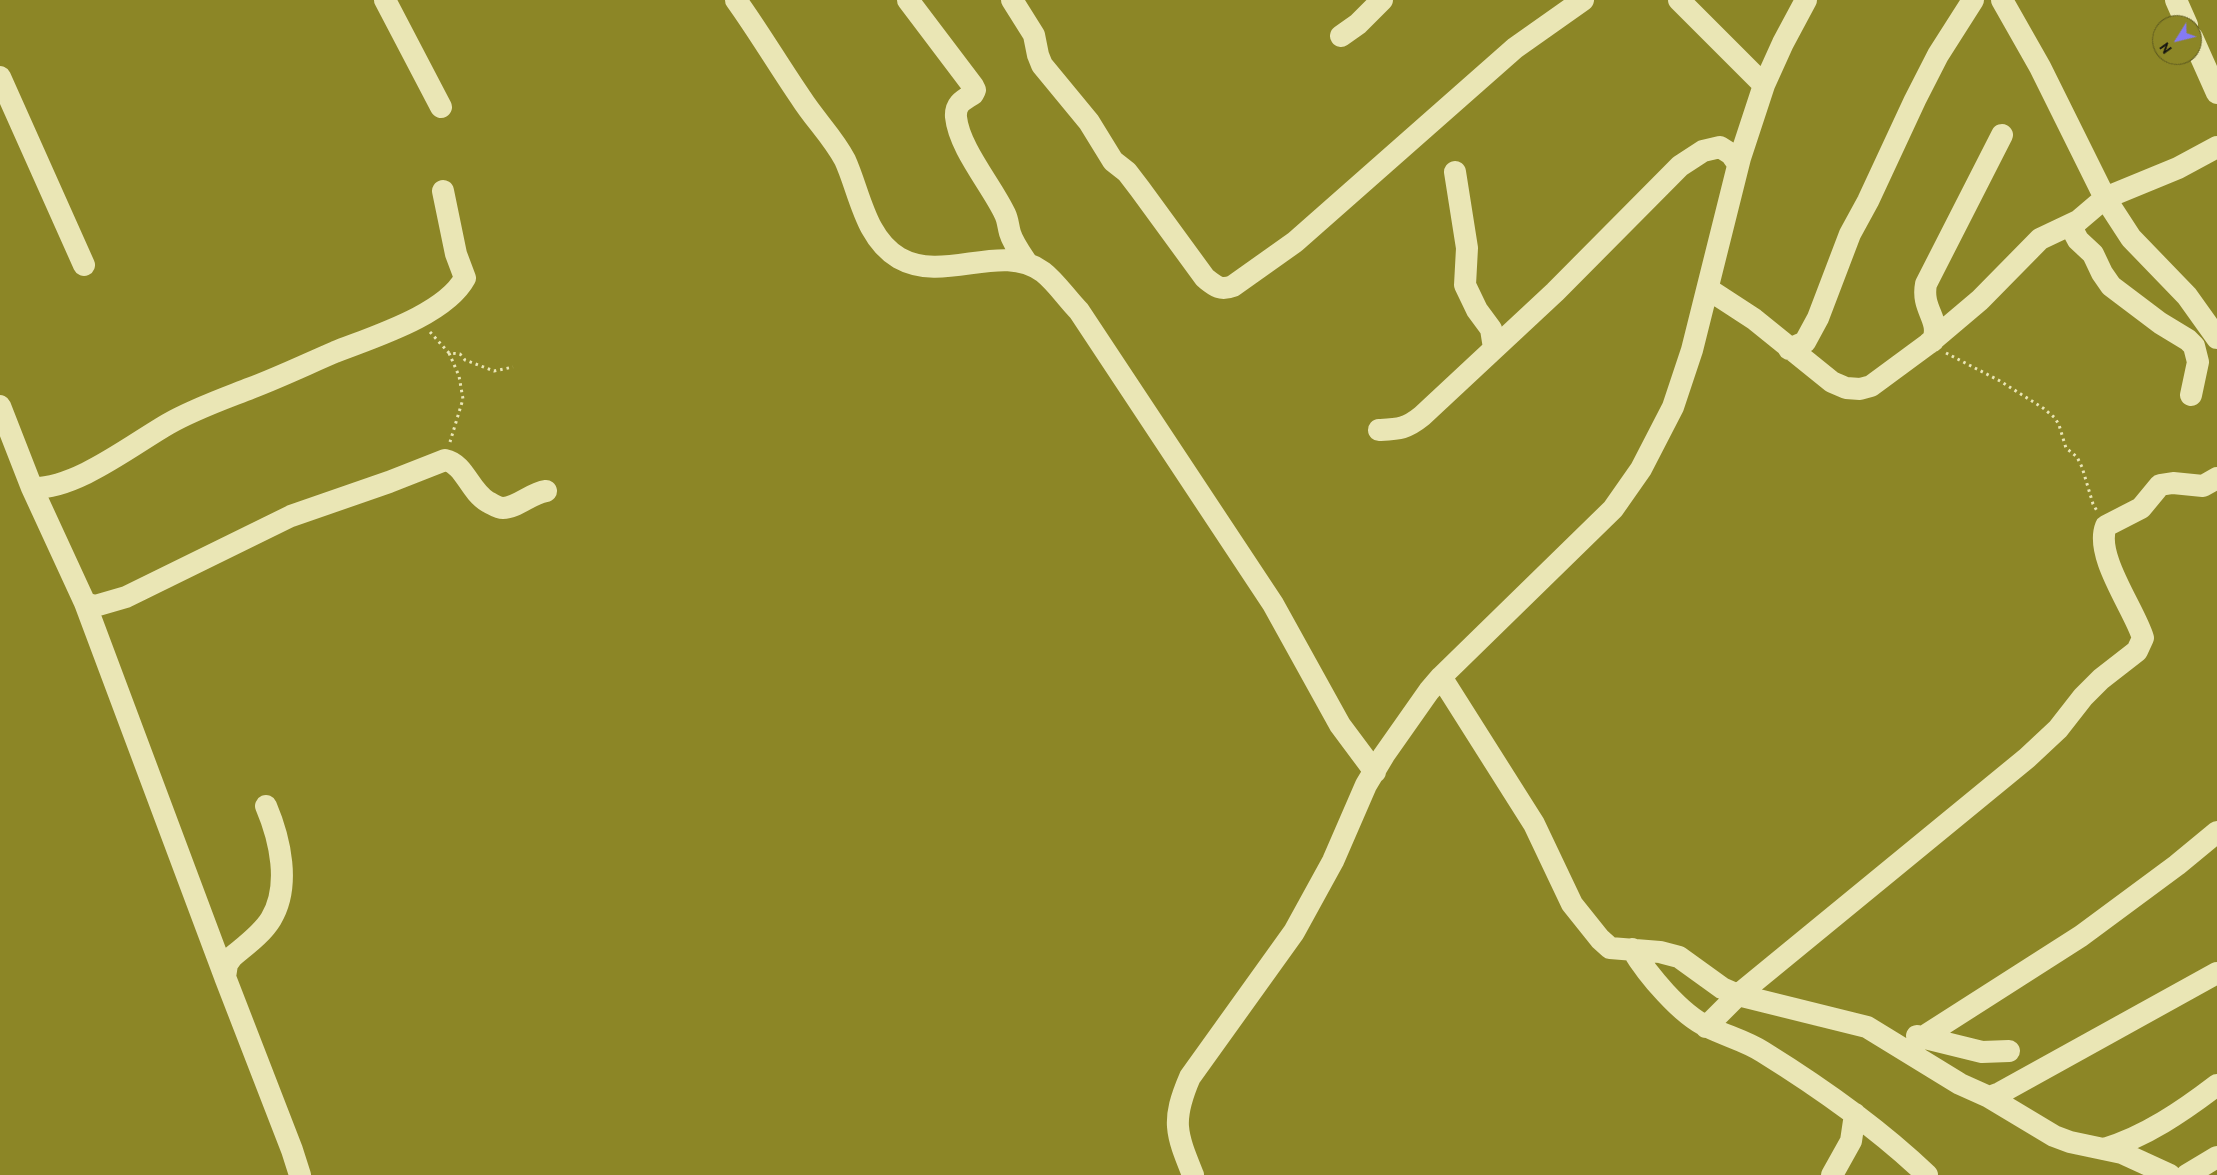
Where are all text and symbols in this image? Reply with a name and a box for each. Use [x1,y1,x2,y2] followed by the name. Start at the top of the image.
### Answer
[2152,15,2202,65] north arrow
[2156,39,2176,57] text: N

